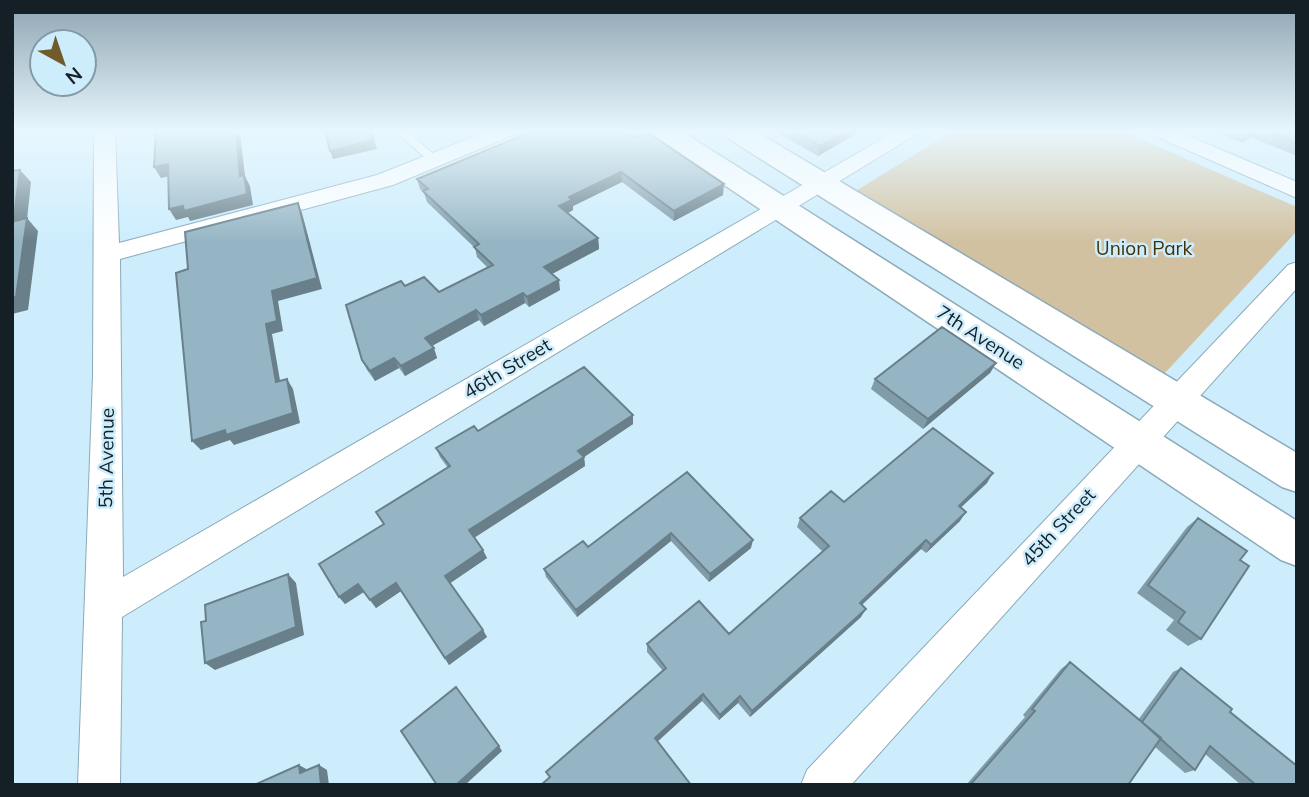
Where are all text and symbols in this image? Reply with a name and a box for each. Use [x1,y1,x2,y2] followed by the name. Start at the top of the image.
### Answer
[28,28,98,98] north arrow
[61,62,87,90] text: N
[1096,236,1192,260] park label: Union Park
[932,300,1030,374] street label: 7th Avenue
[459,332,556,404] street label: 46th Street
[93,408,119,508] street label: 5th Avenue
[1016,483,1100,571] street label: 45th Street

